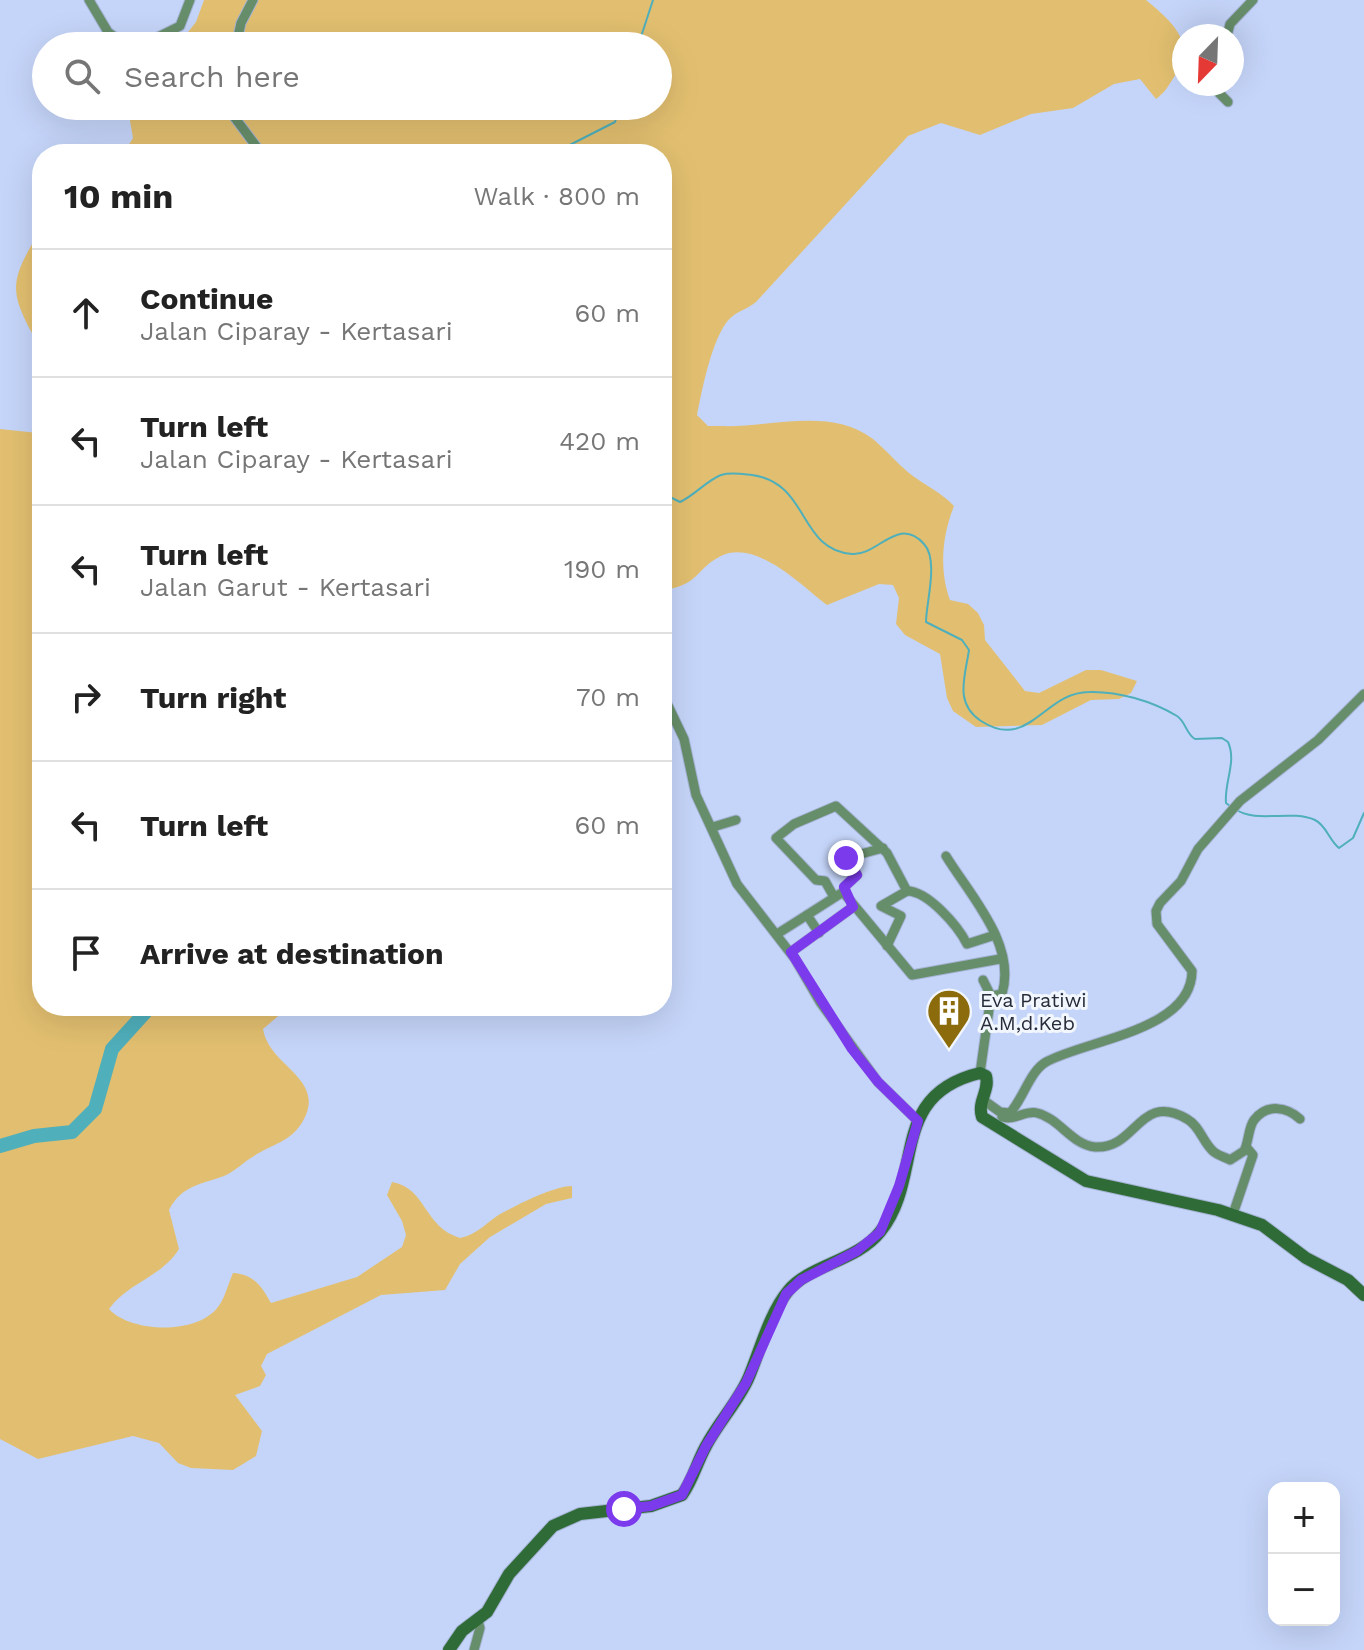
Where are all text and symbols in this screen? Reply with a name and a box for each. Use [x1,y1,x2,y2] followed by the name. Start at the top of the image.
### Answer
[1172,24,1244,96] north arrow
[32,32,672,120] search box
[60,54,104,98] icon: search
[124,59,300,94] text: Search here
[64,176,173,216] text: 10 min
[474,181,640,211] text: Walk · 800 m
[140,281,273,316] text: Continue
[64,291,108,335] icon: ahead
[574,298,640,328] text: 60 m
[140,316,453,346] text: Jalan Ciparay - Kertasari
[140,409,268,444] text: Turn left
[64,419,108,463] icon: left
[559,426,640,456] text: 420 m
[140,444,453,474] text: Jalan Ciparay - Kertasari
[140,537,268,572] text: Turn left
[64,547,108,591] icon: left
[564,554,640,584] text: 190 m
[140,572,431,602] text: Jalan Garut - Kertasari
[64,675,108,719] icon: right
[140,680,286,715] text: Turn right
[576,682,640,712] text: 70 m
[64,803,108,847] icon: left
[140,808,268,843] text: Turn left
[574,810,640,840] text: 60 m
[828,840,864,876] route end
[64,931,108,975] icon: arrive
[140,936,444,971] text: Arrive at destination
[925,987,973,1050] building icon: Eva Pratiwi A.M,d.Keb
[980,988,1087,1035] place label: Eva Pratiwi A.M,d.Keb
[1268,1482,1340,1626] map controls
[1268,1482,1340,1554] button: +
[606,1491,642,1527] route start
[1268,1554,1340,1626] button: −

